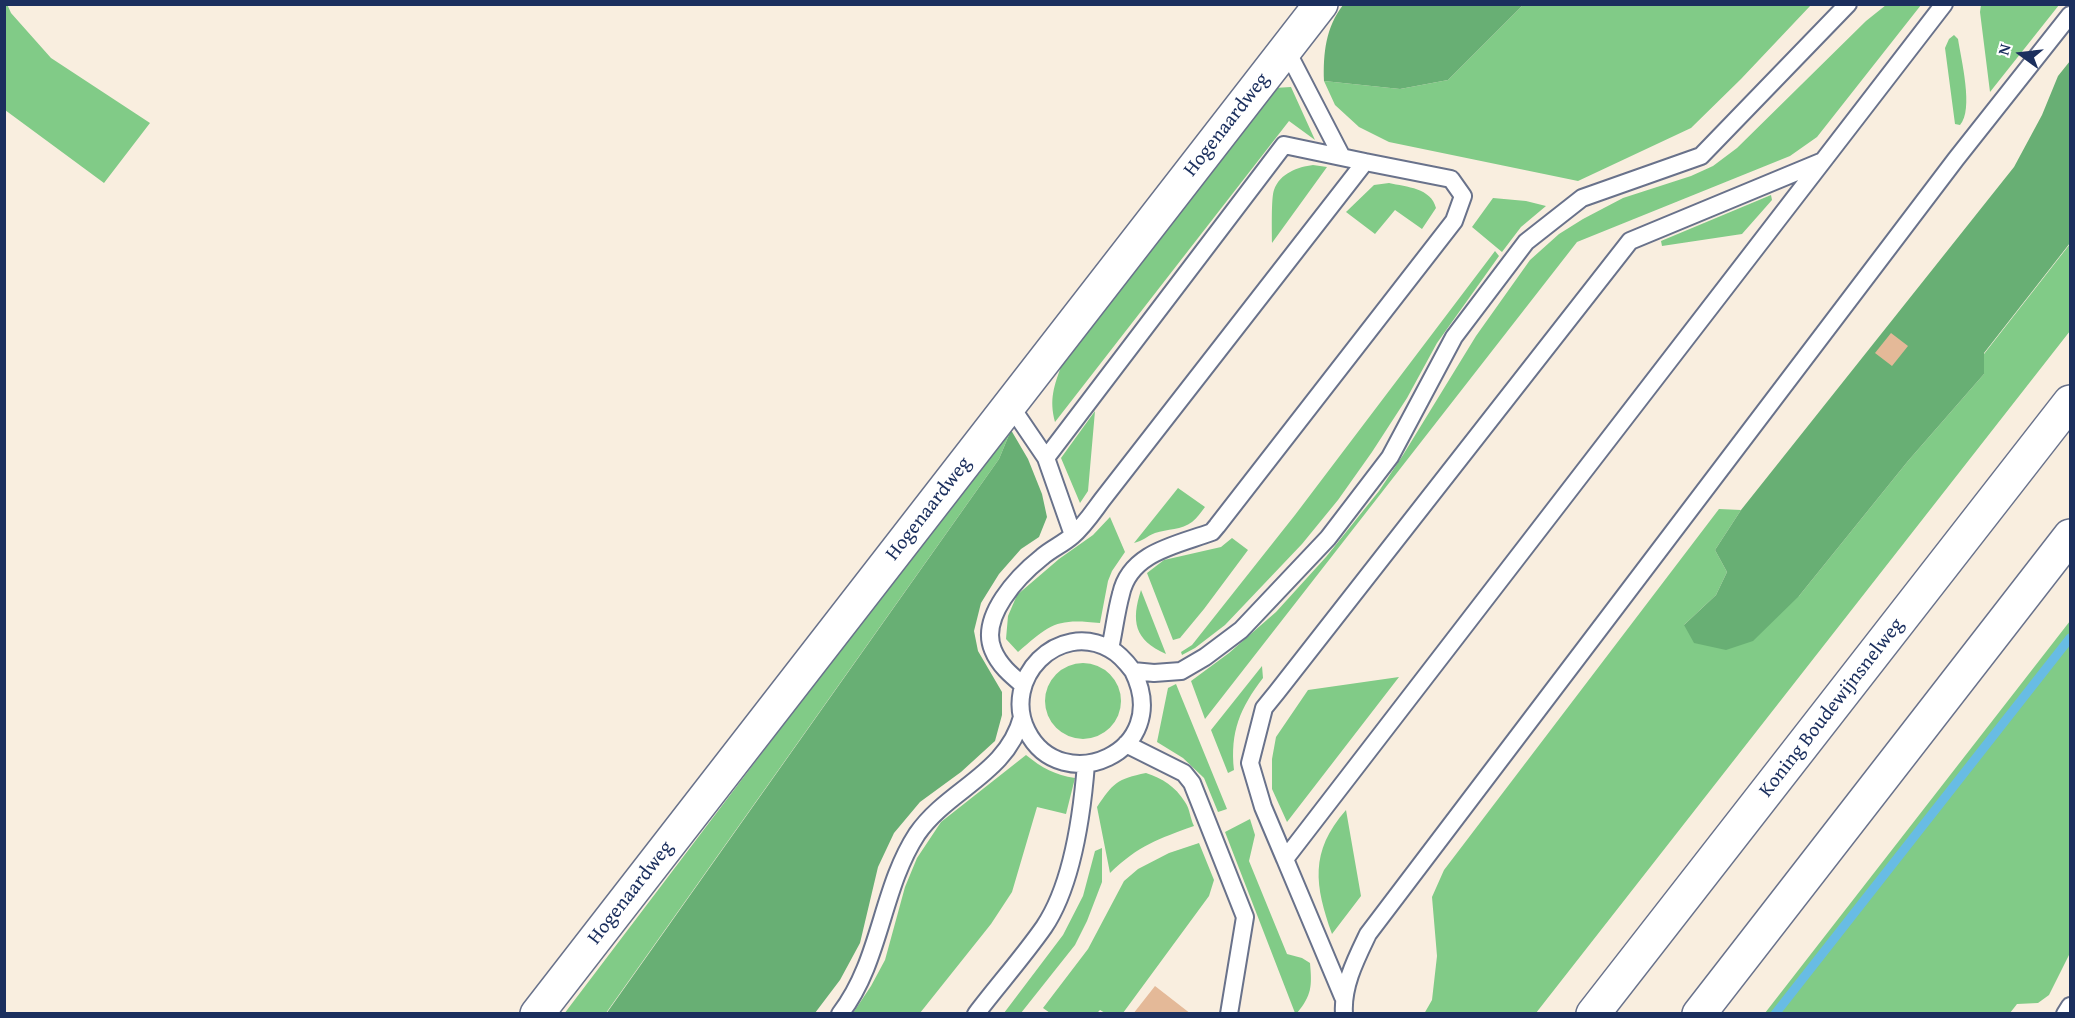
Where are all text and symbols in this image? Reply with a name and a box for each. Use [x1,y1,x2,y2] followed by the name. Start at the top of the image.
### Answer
[1991,24,2051,84] north arrow
[1991,41,2017,58] text: N
[1179,68,1275,182] street label: Hogenaardweg
[881,452,977,566] street label: Hogenaardweg
[1755,614,1909,802] street label: Koning Boudewijnsnelweg
[583,836,679,950] street label: Hogenaardweg

